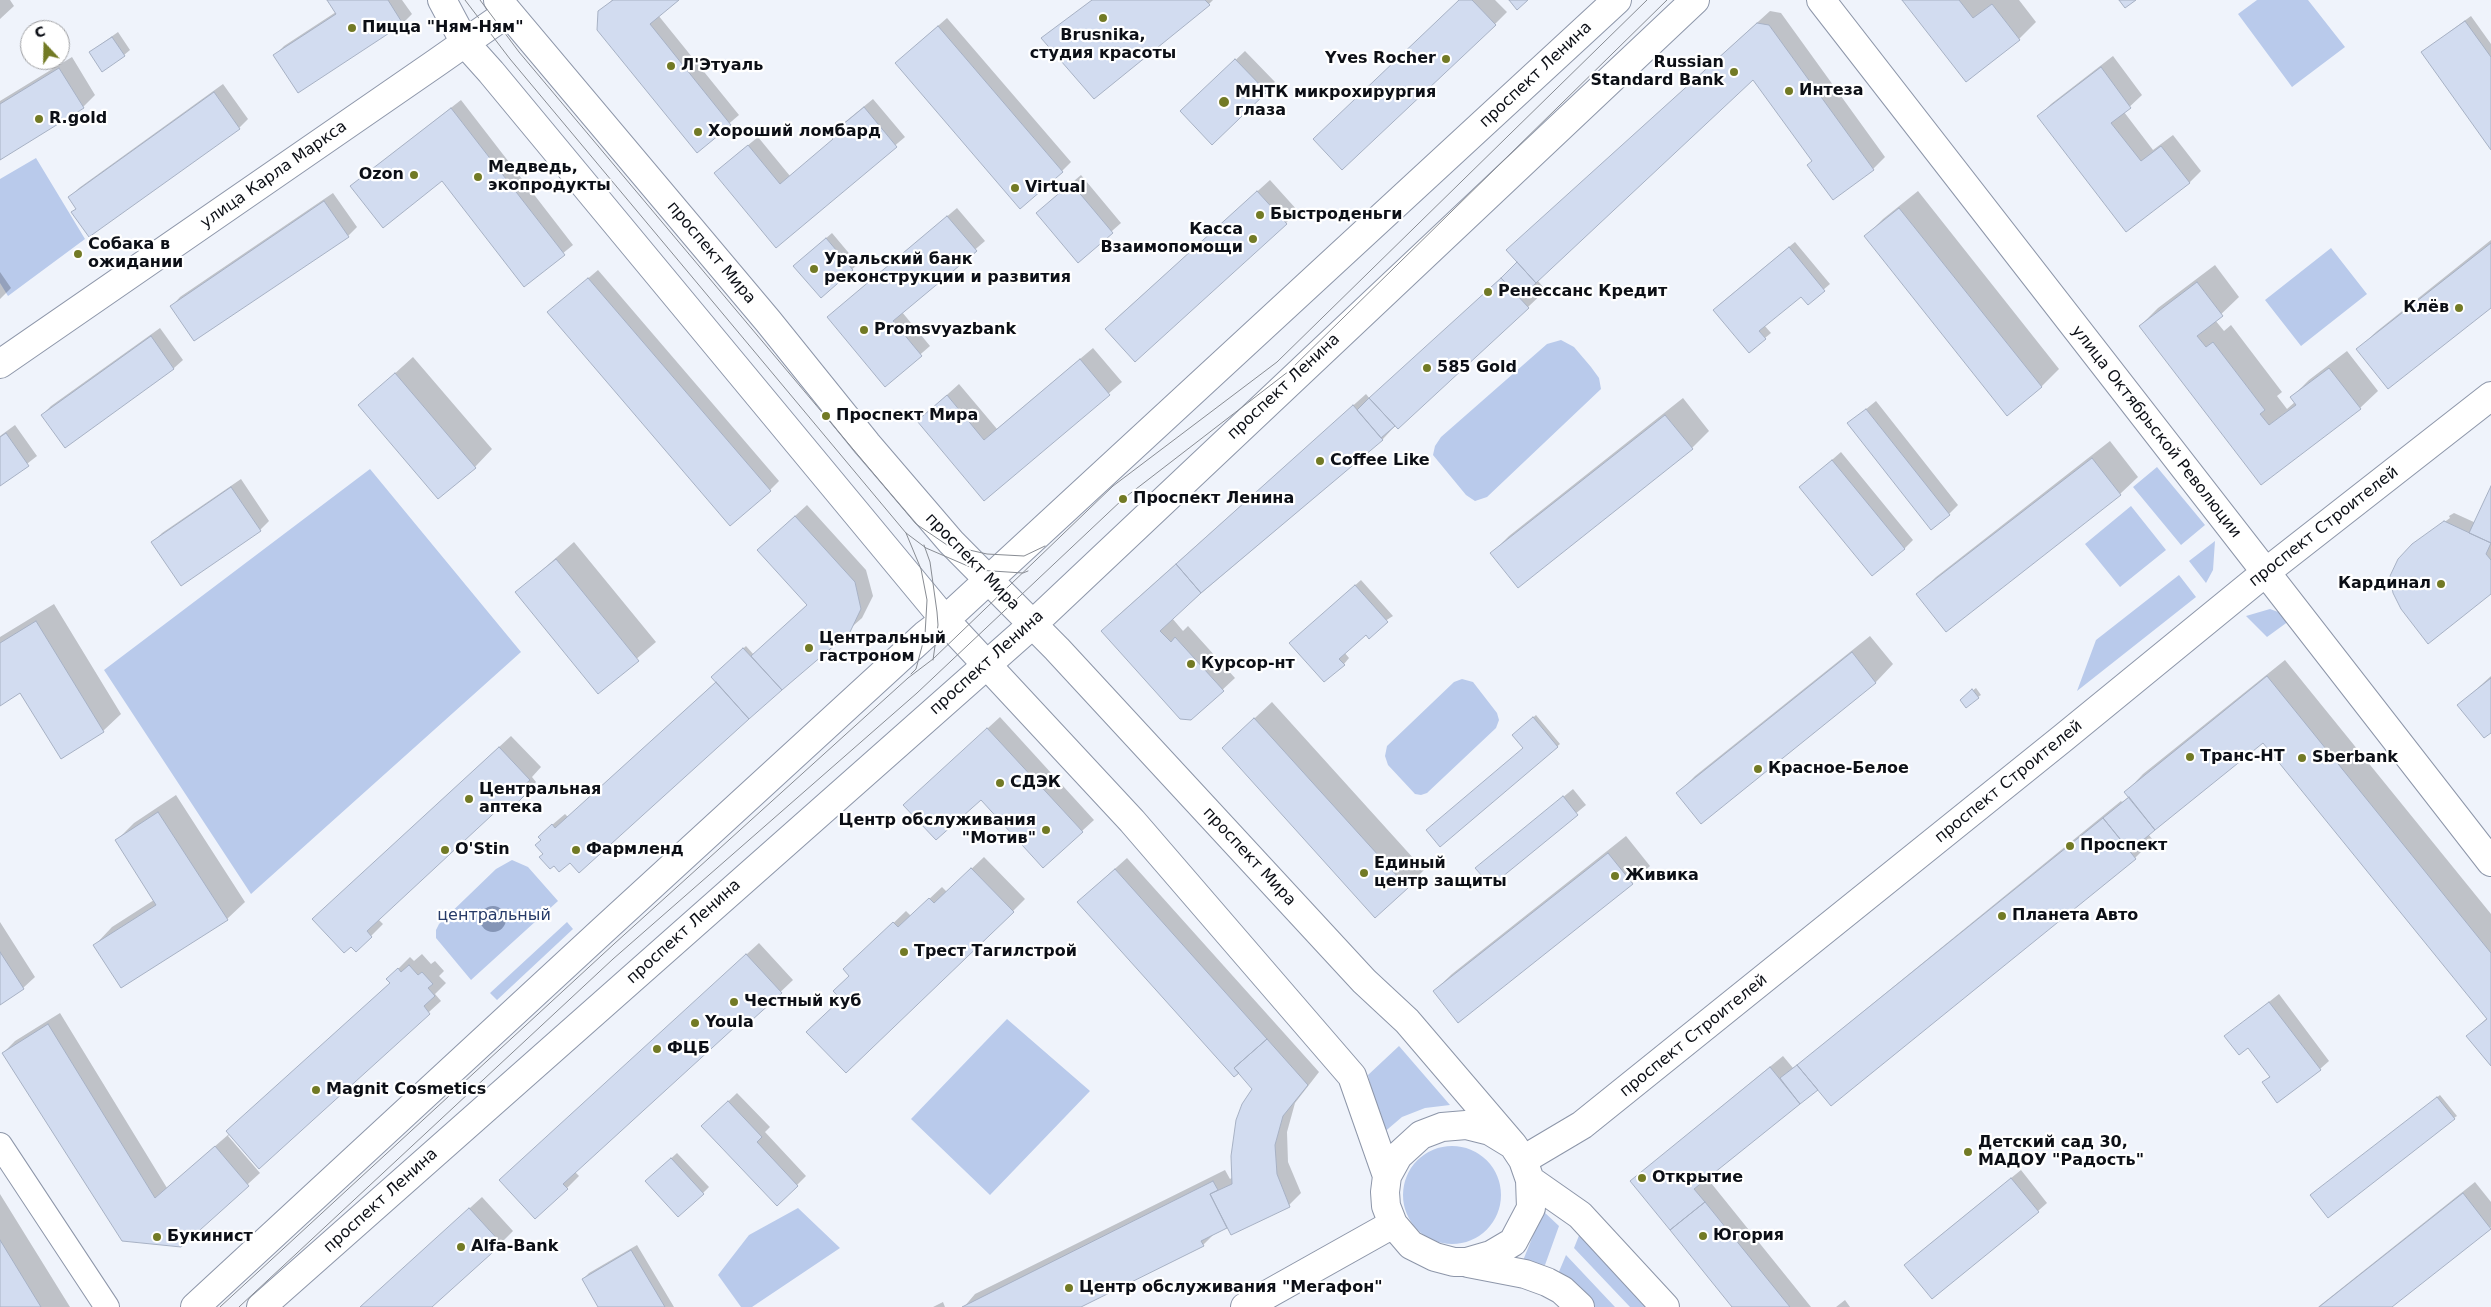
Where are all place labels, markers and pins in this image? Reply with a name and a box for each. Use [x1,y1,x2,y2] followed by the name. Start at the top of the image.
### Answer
[1097,12,1109,24] marker: Brusnika, студия красоты
[362,18,523,38] place label: Пицца "Ням-Ням"
[346,22,358,34] marker: Пицца "Ням-Ням"
[1030,26,1176,64] place label: Brusnika, студия красоты
[1325,49,1436,69] place label: Yves Rocher
[1440,53,1452,65] marker: Yves Rocher
[1590,53,1724,91] place label: Russian Standard Bank
[681,56,763,76] place label: Л'Этуаль
[665,60,677,72] marker: Л'Этуаль
[1728,66,1740,78] marker: Russian Standard Bank
[1799,81,1864,101] place label: Интеза
[1235,83,1436,121] place label: МНТК микрохирургия глаза
[1783,85,1795,97] marker: Интеза
[1217,95,1231,109] marker: МНТК микрохирургия глаза
[49,109,107,129] place label: R.gold
[33,113,45,125] marker: R.gold
[708,122,881,142] place label: Хороший ломбард
[692,126,704,138] marker: Хороший ломбард
[488,158,611,196] place label: Медведь, экопродукты
[359,165,404,185] place label: Ozon
[408,169,420,181] marker: Ozon
[472,171,484,183] marker: Медведь, экопродукты
[1025,178,1086,198] place label: Virtual
[1009,182,1021,194] marker: Virtual
[1270,205,1402,225] place label: Быстроденьги
[1254,209,1266,221] marker: Быстроденьги
[1100,220,1243,258] place label: Касса Взаимопомощи
[1247,233,1259,245] marker: Касса Взаимопомощи
[88,235,183,273] place label: Собака в ожидании
[72,248,84,260] marker: Собака в ожидании
[824,250,1071,288] place label: Уральский банк реконструкции и развития
[808,263,820,275] marker: Уральский банк реконструкции и развития
[1498,282,1667,302] place label: Ренессанс Кредит
[1482,286,1494,298] marker: Ренессанс Кредит
[2403,298,2449,318] place label: Клёв
[2453,302,2465,314] marker: Клёв
[874,320,1016,340] place label: Promsvyazbank
[858,324,870,336] marker: Promsvyazbank
[1437,358,1517,378] place label: 585 Gold
[1421,362,1433,374] marker: 585 Gold
[836,406,978,426] place label: Проспект Мира
[820,410,832,422] marker: Проспект Мира
[1330,451,1430,471] place label: Coffee Like
[1314,455,1326,467] marker: Coffee Like
[1133,489,1294,509] place label: Проспект Ленина
[1117,493,1129,505] marker: Проспект Ленина
[2338,574,2431,594] place label: Кардинал
[2435,578,2447,590] marker: Кардинал
[819,629,946,667] place label: Центральный гастроном
[803,642,815,654] marker: Центральный гастроном
[1201,654,1295,674] place label: Курсор-нт
[1185,658,1197,670] marker: Курсор-нт
[2200,747,2285,767] place label: Транс-НТ
[2312,748,2398,768] place label: Sberbank
[2184,751,2196,763] marker: Транс-НТ
[2296,752,2308,764] marker: Sberbank
[1768,759,1909,779] place label: Красное-Белое
[1752,763,1764,775] marker: Красное-Белое
[1010,773,1061,793] place label: СДЭК
[994,777,1006,789] marker: СДЭК
[479,780,601,818] place label: Центральная аптека
[463,793,475,805] marker: Центральная аптека
[839,811,1036,849] place label: Центр обслуживания "Мотив"
[1040,824,1052,836] marker: Центр обслуживания "Мотив"
[2080,836,2167,856] place label: Проспект
[455,840,510,860] place label: O'Stin
[586,840,684,860] place label: Фармленд
[2064,840,2076,852] marker: Проспект
[439,844,451,856] marker: O'Stin
[570,844,582,856] marker: Фармленд
[1374,854,1507,892] place label: Единый центр защиты
[1625,866,1699,886] place label: Живика
[1358,867,1370,879] marker: Единый центр защиты
[1609,870,1621,882] marker: Живика
[2012,906,2138,926] place label: Планета Авто
[1996,910,2008,922] marker: Планета Авто
[914,942,1077,962] place label: Трест Тагилстрой
[898,946,910,958] marker: Трест Тагилстрой
[744,992,861,1012] place label: Честный куб
[728,996,740,1008] marker: Честный куб
[705,1013,754,1033] place label: Youla
[689,1017,701,1029] marker: Youla
[667,1039,710,1059] place label: ФЦБ
[651,1043,663,1055] marker: ФЦБ
[326,1080,486,1100] place label: Magnit Cosmetics
[310,1084,322,1096] marker: Magnit Cosmetics
[1978,1133,2144,1171] place label: Детский сад 30, МАДОУ "Радость"
[1962,1146,1974,1158] marker: Детский сад 30, МАДОУ "Радость"
[1652,1168,1743,1188] place label: Открытие
[1636,1172,1648,1184] marker: Открытие
[1713,1226,1784,1246] place label: Югория
[167,1227,253,1247] place label: Букинист
[1697,1230,1709,1242] marker: Югория
[151,1231,163,1243] marker: Букинист
[471,1237,558,1257] place label: Alfa-Bank
[455,1241,467,1253] marker: Alfa-Bank
[1079,1278,1383,1298] place label: Центр обслуживания "Мегафон"
[1063,1282,1075,1294] marker: Центр обслуживания "Мегафон"

